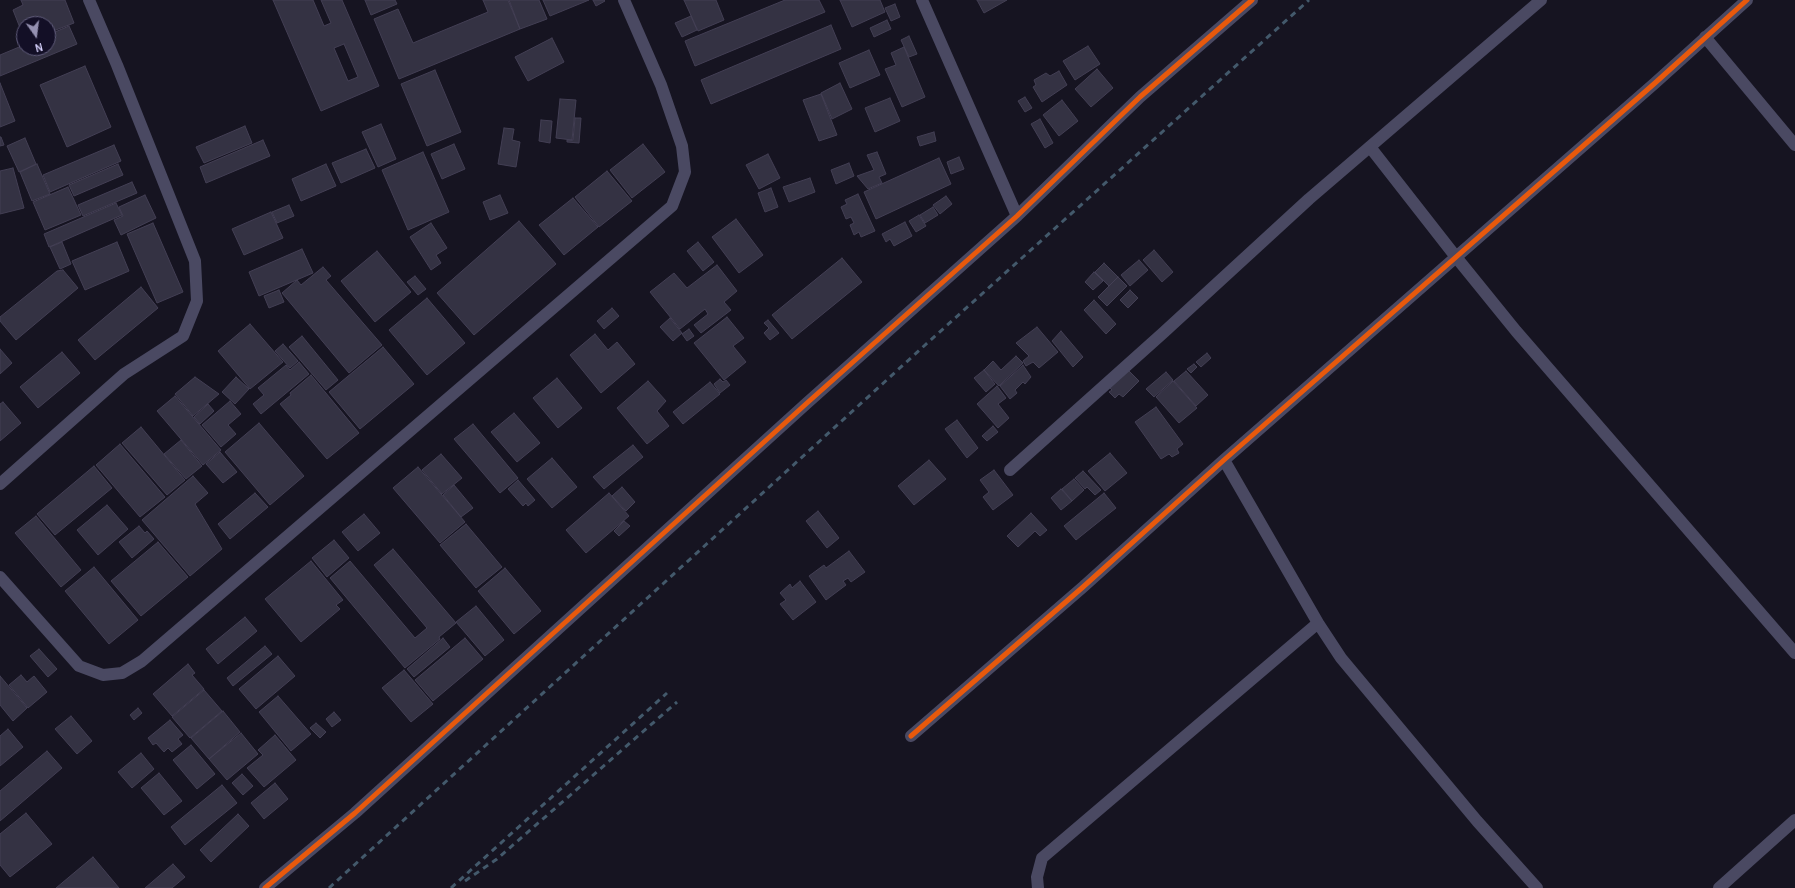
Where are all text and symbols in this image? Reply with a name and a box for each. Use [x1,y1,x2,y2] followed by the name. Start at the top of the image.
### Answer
[16,16,56,56] north arrow
[33,40,44,54] text: N

